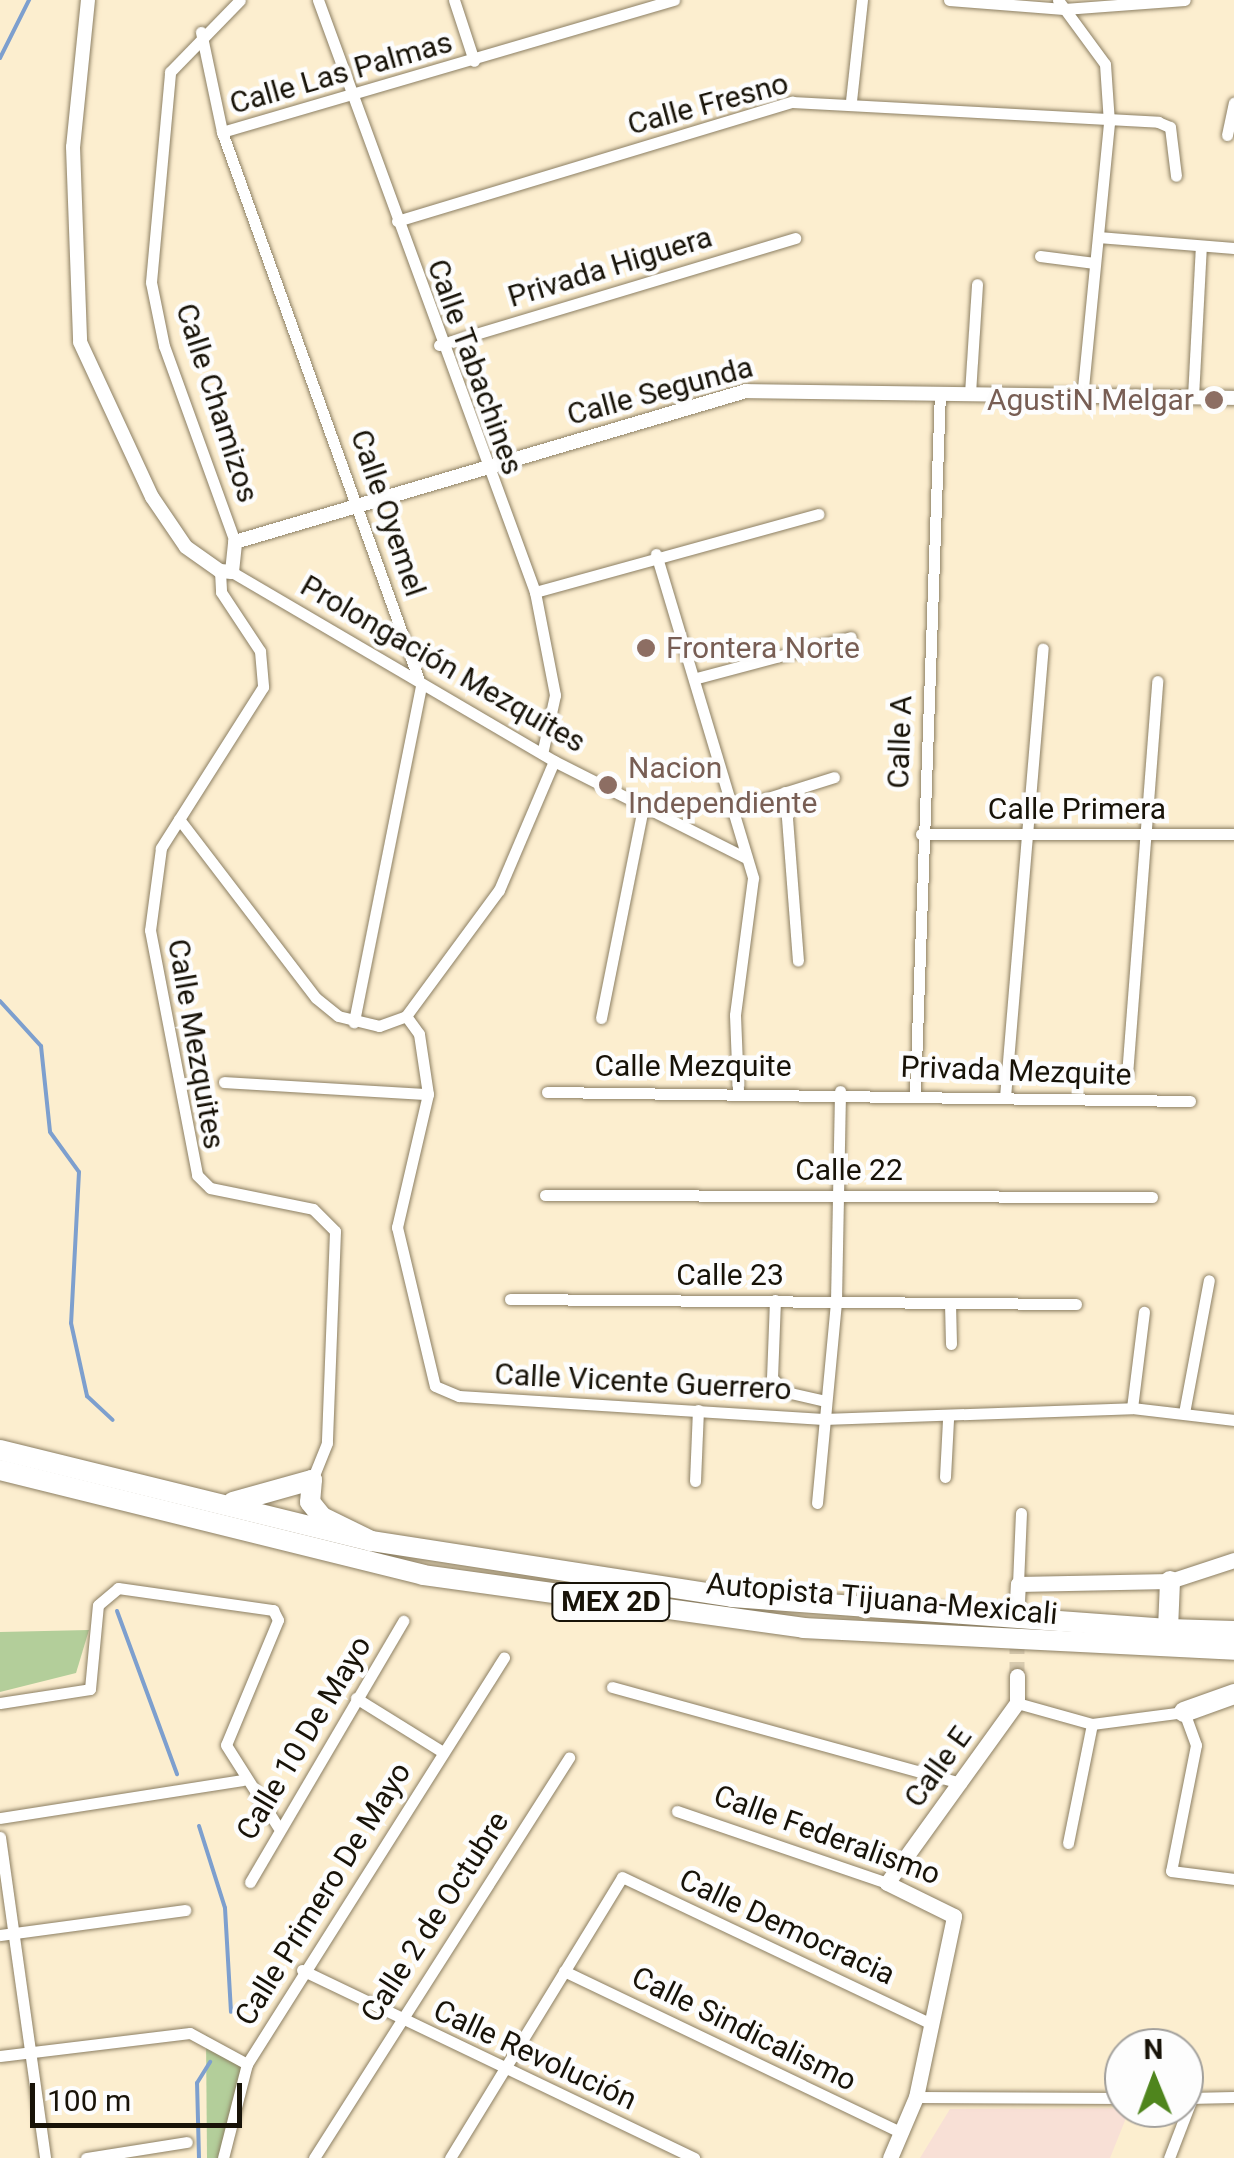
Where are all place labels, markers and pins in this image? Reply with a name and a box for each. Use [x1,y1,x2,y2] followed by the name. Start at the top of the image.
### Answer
[987,382,1194,418] place label: AgustiN Melgar
[1203,389,1225,411] marker: AgustiN Melgar
[666,630,860,666] place label: Frontera Norte
[635,637,657,659] marker: Frontera Norte
[628,750,817,820] place label: Nacion Independiente
[597,774,619,796] marker: Nacion Independiente

